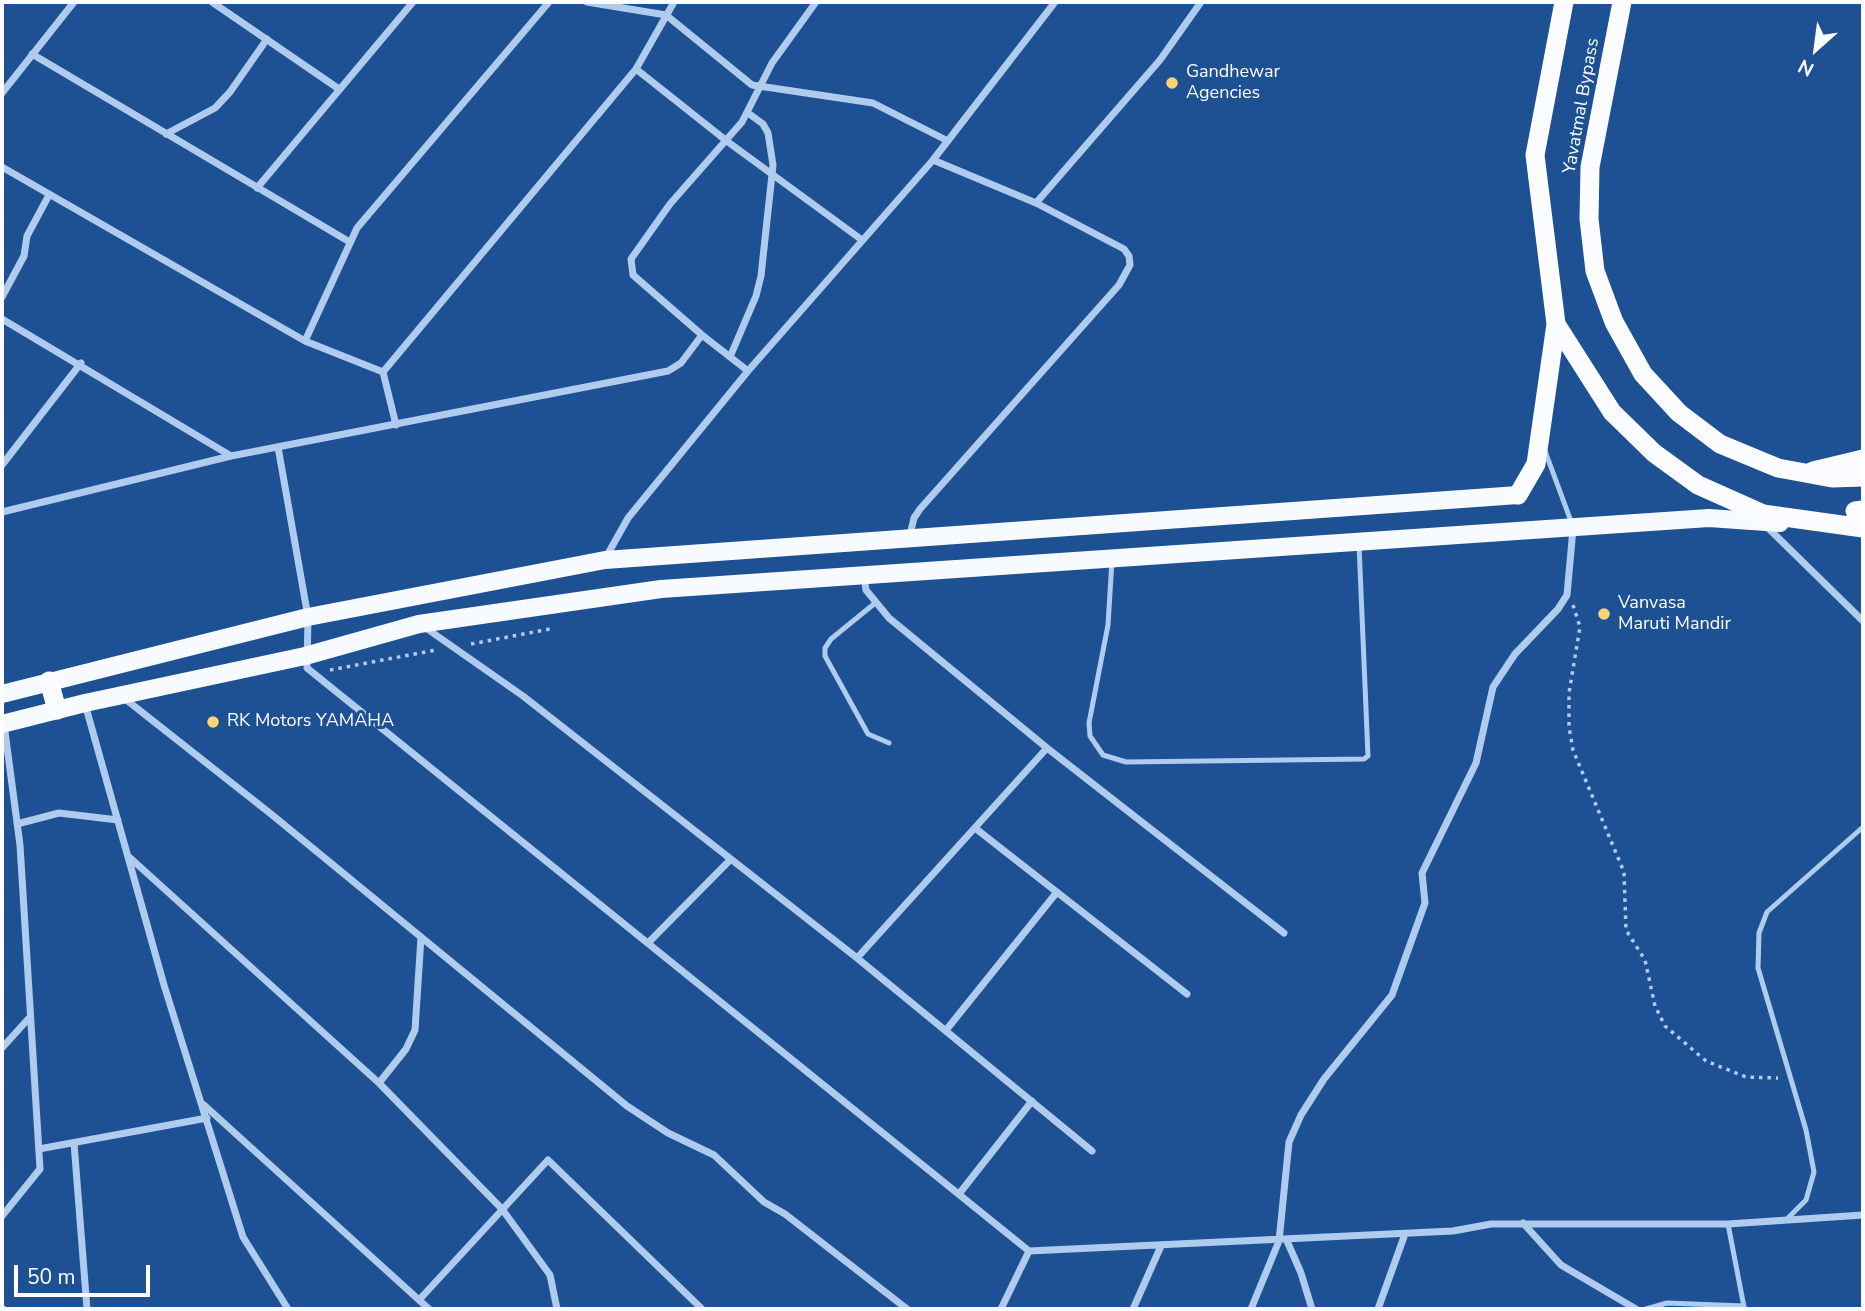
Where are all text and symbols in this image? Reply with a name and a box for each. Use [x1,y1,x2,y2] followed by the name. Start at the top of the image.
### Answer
[1781,14,1851,84] north arrow
[1559,36,1605,176] street label: Yavatmal Bypass
[1794,53,1819,82] text: N
[1186,62,1280,104] place label: Gandhewar Agencies
[1164,75,1180,91] marker: Gandhewar Agencies
[1618,593,1731,636] place label: Vanvasa Maruti Mandir
[1596,606,1612,622] marker: Vanvasa Maruti Mandir
[227,711,394,733] place label: RK Motors YAMAHA
[205,714,221,730] marker: RK Motors YAMAHA
[18,1252,154,1296] scale bar
[27,1263,76,1291] text: 50 m

